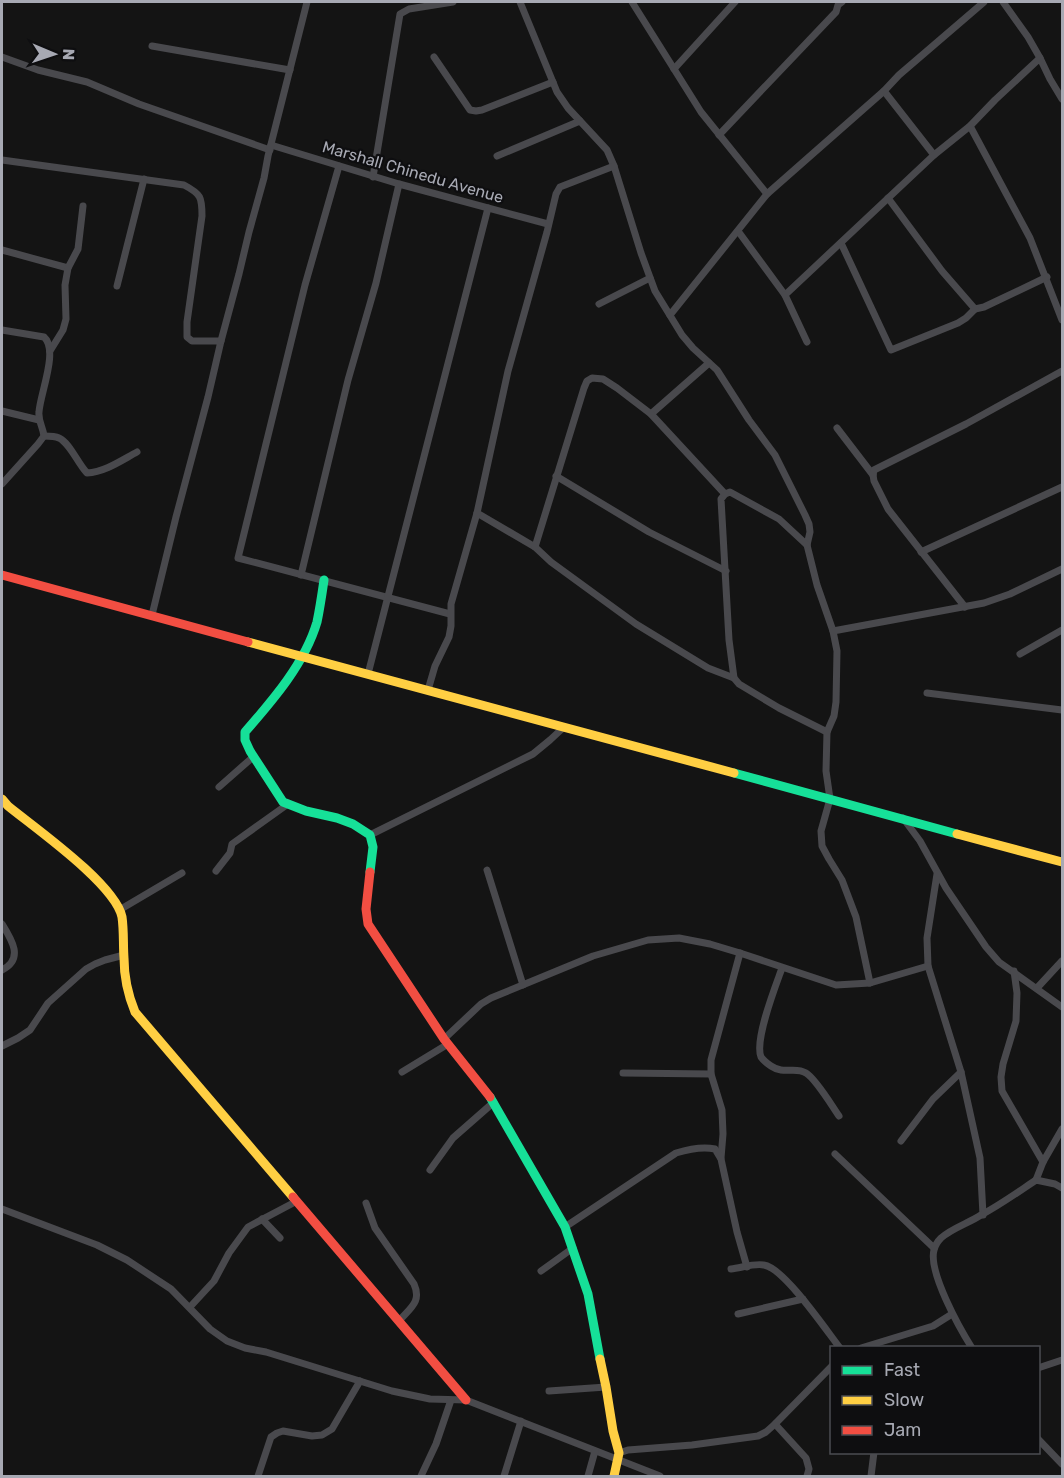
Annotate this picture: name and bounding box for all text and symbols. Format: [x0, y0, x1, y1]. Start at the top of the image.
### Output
north arrow [24, 24, 84, 84]
text: N [59, 48, 78, 61]
street label: Marshall Chinedu Avenue [320, 137, 506, 207]
legend [830, 1346, 1040, 1454]
text: Fast [884, 1359, 920, 1381]
text: Slow [884, 1389, 924, 1411]
text: Jam [884, 1419, 921, 1441]

